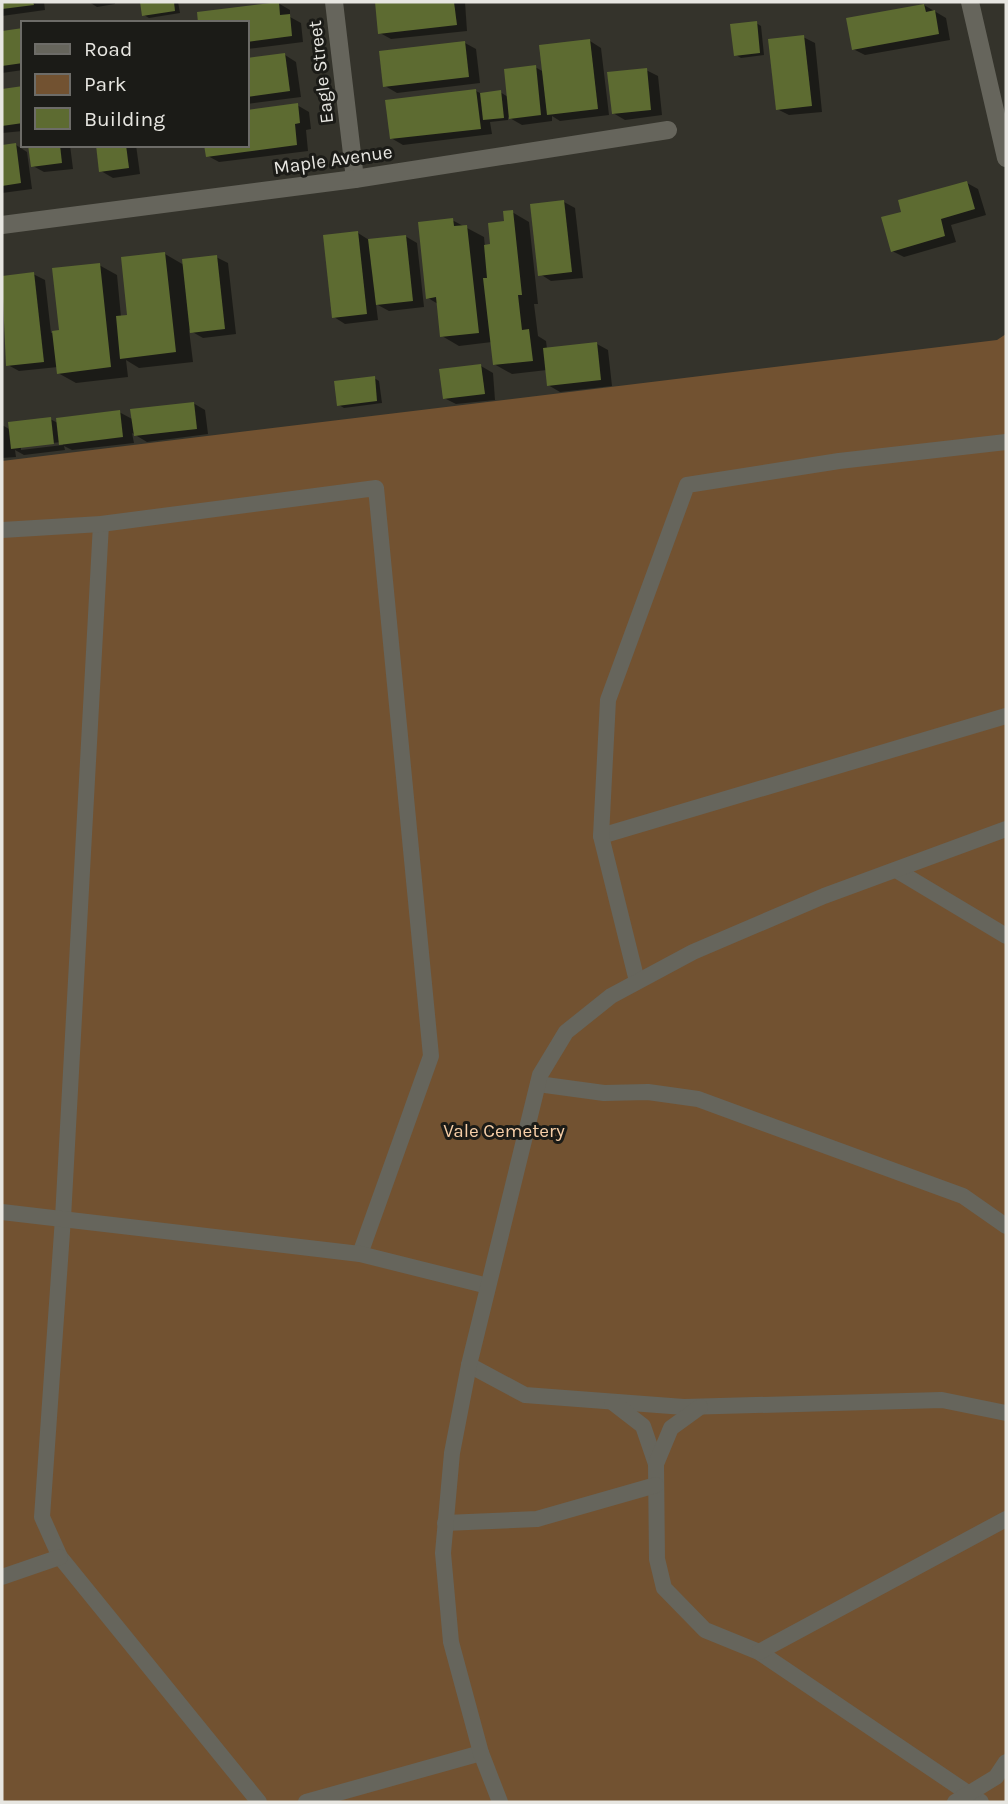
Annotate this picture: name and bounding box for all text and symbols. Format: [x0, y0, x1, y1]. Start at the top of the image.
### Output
street label: Eagle Street [304, 19, 338, 125]
legend [21, 21, 248, 147]
text: Road [84, 37, 132, 61]
text: Park [84, 72, 127, 96]
text: Building [84, 107, 165, 131]
street label: Maple Avenue [272, 141, 394, 179]
park label: Vale Cemetery [443, 1120, 565, 1142]

